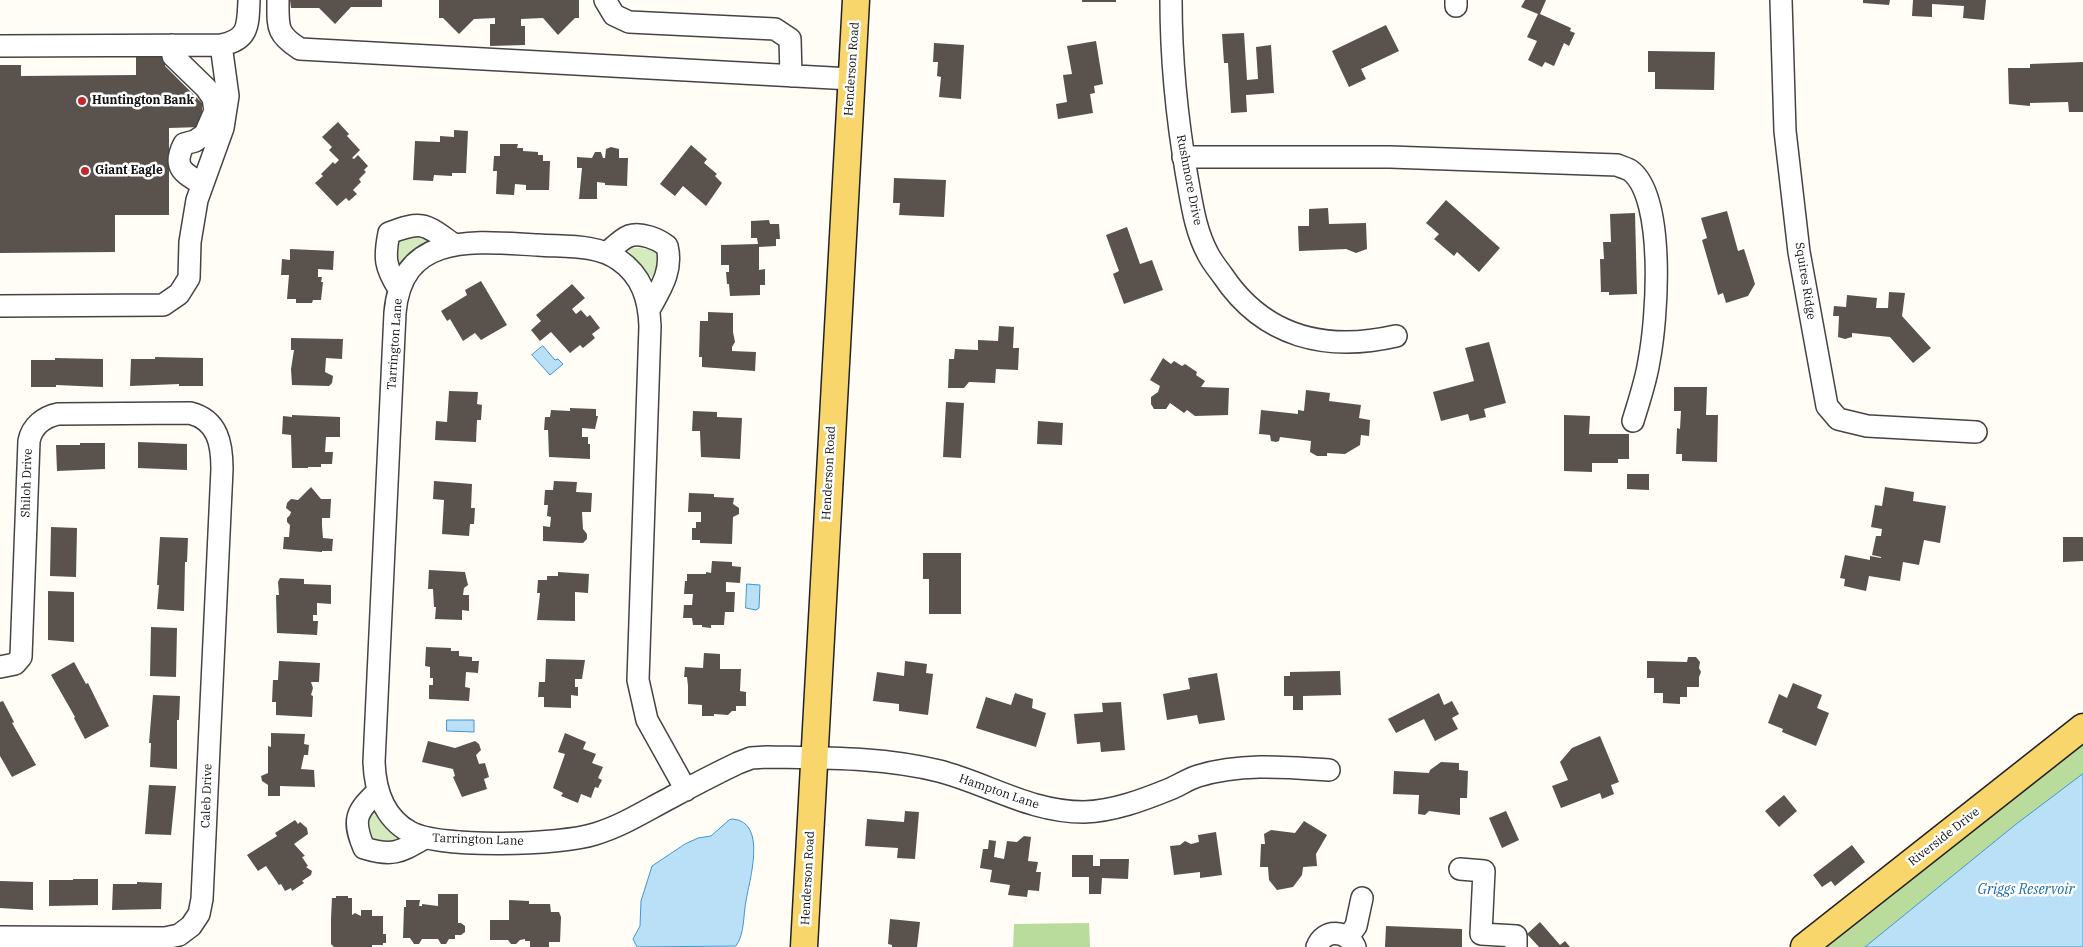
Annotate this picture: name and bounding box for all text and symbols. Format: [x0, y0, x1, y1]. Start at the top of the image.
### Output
street label: Henderson Road [842, 21, 862, 117]
place label: Huntington Bank [92, 94, 194, 108]
marker: Huntington Bank [76, 95, 88, 107]
street label: Rushmore Drive [1173, 134, 1205, 226]
place label: Giant Eagle [95, 164, 163, 178]
marker: Giant Eagle [79, 165, 91, 177]
street label: Squires Ridge [1792, 241, 1818, 321]
street label: Tarrington Lane [385, 298, 405, 390]
street label: Henderson Road [819, 426, 839, 520]
street label: Shiloh Drive [19, 448, 35, 518]
street label: Caleb Drive [199, 764, 215, 828]
street label: Hampton Lane [957, 772, 1041, 812]
street label: Riverside Drive [1906, 805, 1982, 869]
street label: Tarrington Lane [432, 831, 524, 849]
street label: Henderson Road [798, 831, 818, 925]
water label: Griggs Reservoir [1977, 882, 2075, 898]

